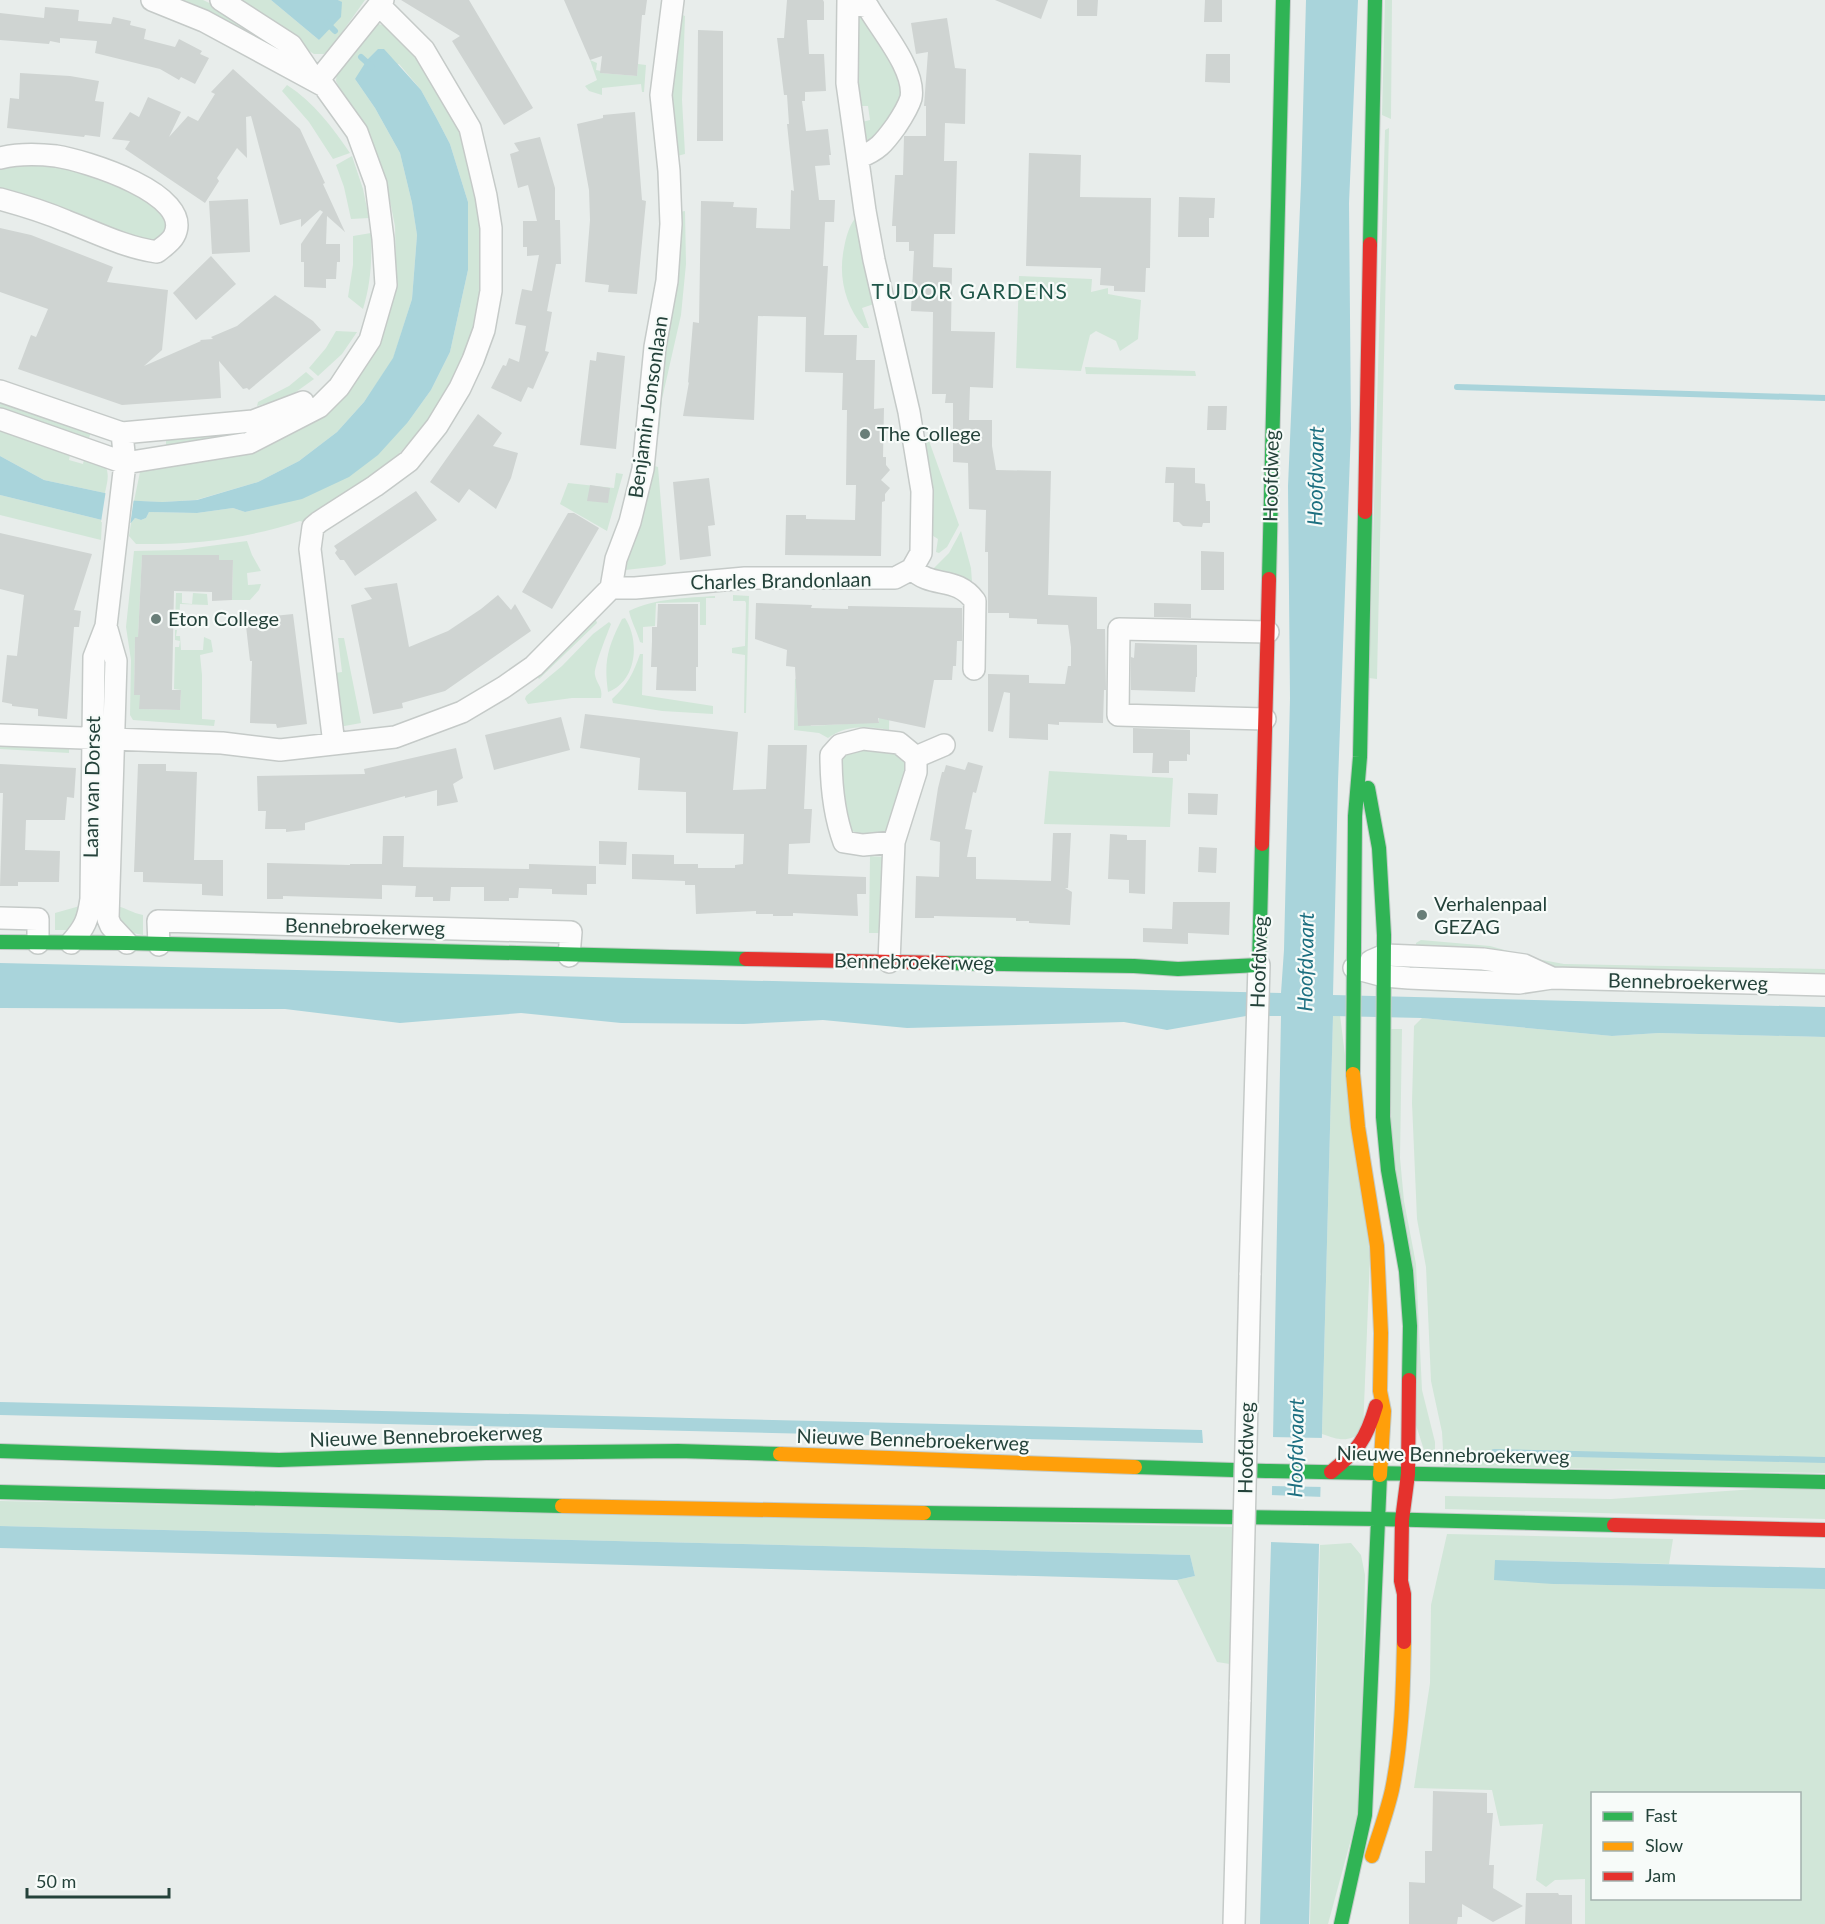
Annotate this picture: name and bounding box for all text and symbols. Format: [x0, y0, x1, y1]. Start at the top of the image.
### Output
district label: TUDOR GARDENS [872, 278, 1068, 303]
street label: Benjamin Jonsonlaan [622, 314, 672, 499]
place label: The College [877, 421, 981, 445]
water label: Hoofdvaart [1301, 426, 1328, 526]
marker: The College [858, 427, 872, 441]
street label: Hoofdweg [1257, 430, 1283, 522]
street label: Charles Brandonlaan [690, 566, 872, 594]
place label: Eton College [168, 606, 279, 630]
marker: Eton College [149, 612, 163, 626]
street label: Laan van Dorset [78, 716, 104, 858]
place label: Verhalenpaal GEZAG [1434, 891, 1547, 938]
marker: Verhalenpaal GEZAG [1415, 908, 1429, 922]
water label: Hoofdvaart [1291, 912, 1318, 1012]
street label: Bennebroekerweg [285, 913, 445, 939]
street label: Hoofdweg [1244, 916, 1272, 1008]
street label: Bennebroekerweg [834, 948, 994, 974]
street label: Bennebroekerweg [1608, 968, 1768, 994]
water label: Hoofdvaart [1281, 1398, 1308, 1498]
street label: Hoofdweg [1232, 1402, 1258, 1494]
street label: Nieuwe Bennebroekerweg [309, 1419, 543, 1451]
street label: Nieuwe Bennebroekerweg [796, 1423, 1030, 1455]
street label: Nieuwe Bennebroekerweg [1336, 1440, 1570, 1468]
legend [1591, 1792, 1801, 1900]
text: Fast [1645, 1804, 1678, 1826]
text: Slow [1645, 1834, 1683, 1856]
scale bar [27, 1861, 170, 1899]
text: Jam [1645, 1864, 1676, 1886]
text: 50 m [36, 1870, 76, 1892]

